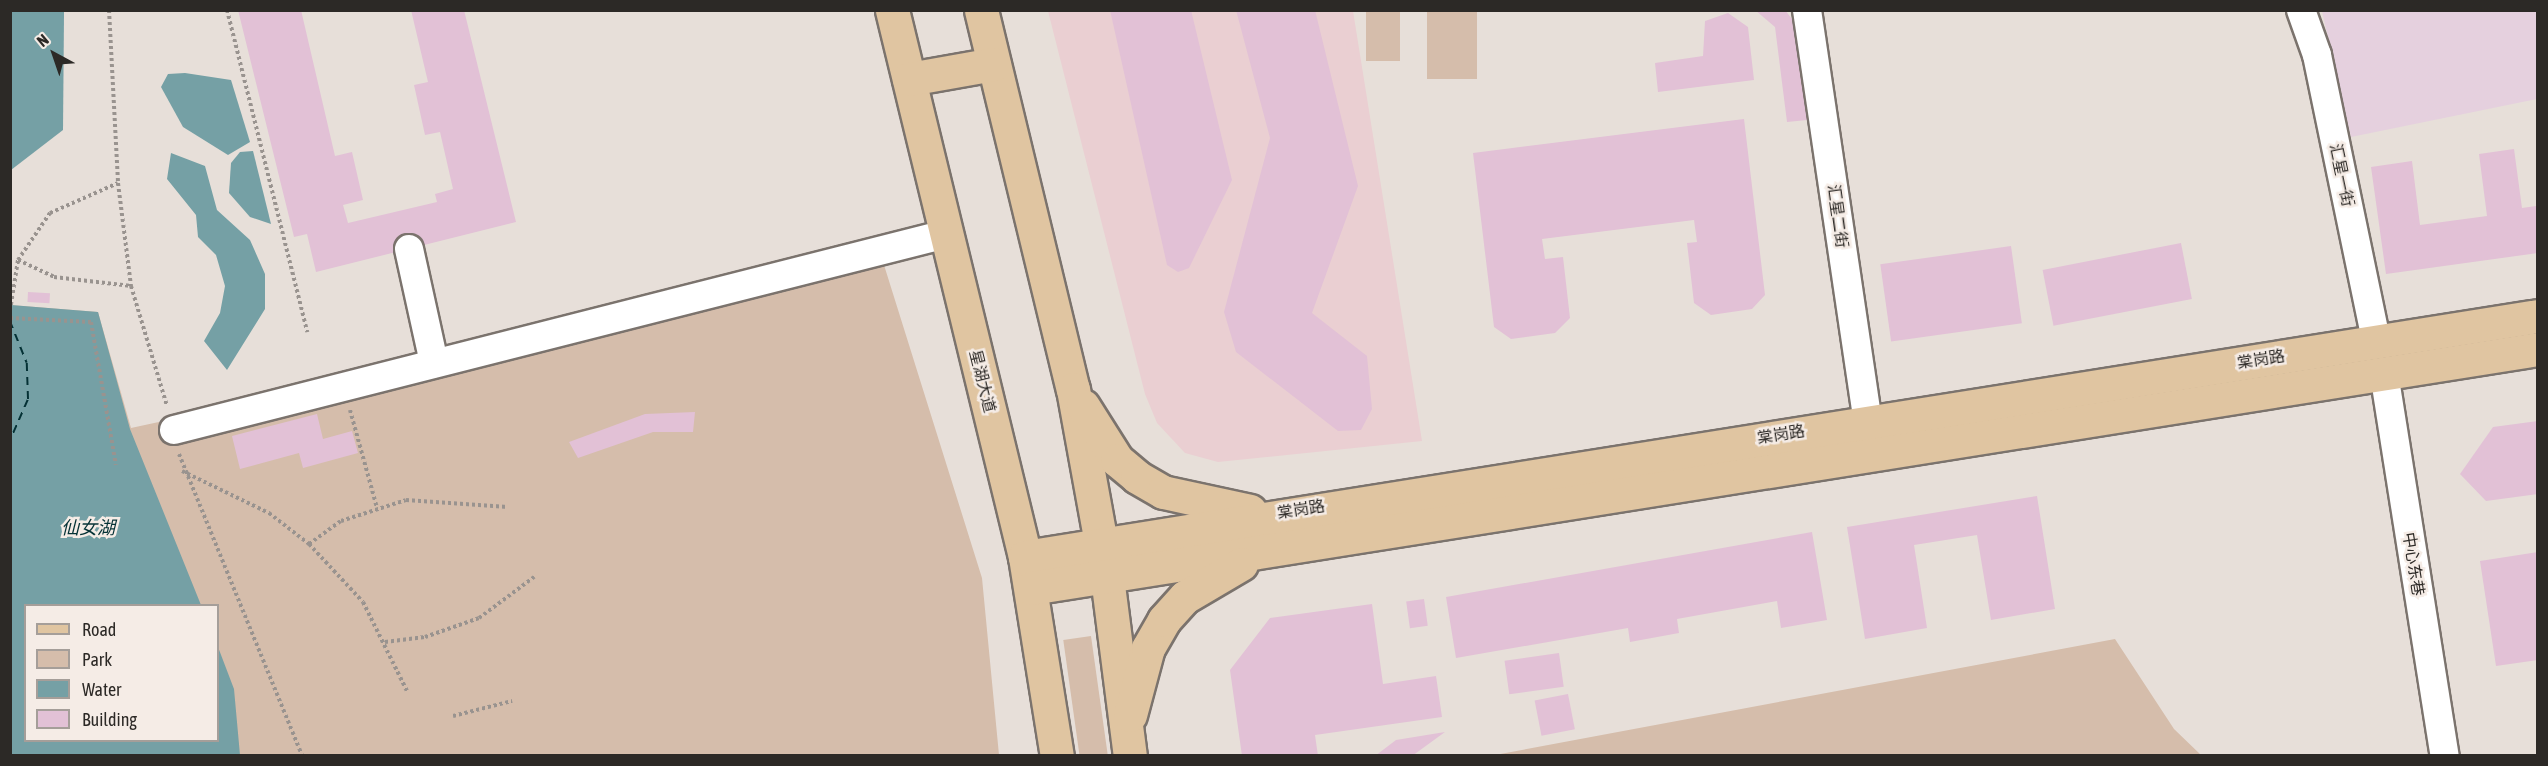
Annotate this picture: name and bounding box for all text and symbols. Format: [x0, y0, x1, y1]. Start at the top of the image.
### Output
north arrow [24, 24, 84, 84]
text: N [33, 30, 52, 50]
street label: 汇星一街 [2326, 142, 2358, 208]
street label: 汇星二街 [1824, 183, 1852, 249]
street label: 棠岗路 [2236, 346, 2286, 372]
street label: 星湖大道 [966, 348, 1000, 414]
street label: 棠岗路 [1756, 421, 1806, 447]
street label: 棠岗路 [1276, 496, 1326, 522]
water label: 仙女湖 [61, 517, 115, 539]
street label: 中心东巷 [2400, 531, 2428, 597]
legend [24, 604, 219, 742]
text: Road [82, 619, 116, 640]
text: Park [82, 649, 112, 670]
text: Water [82, 679, 121, 700]
text: Building [82, 709, 137, 730]

